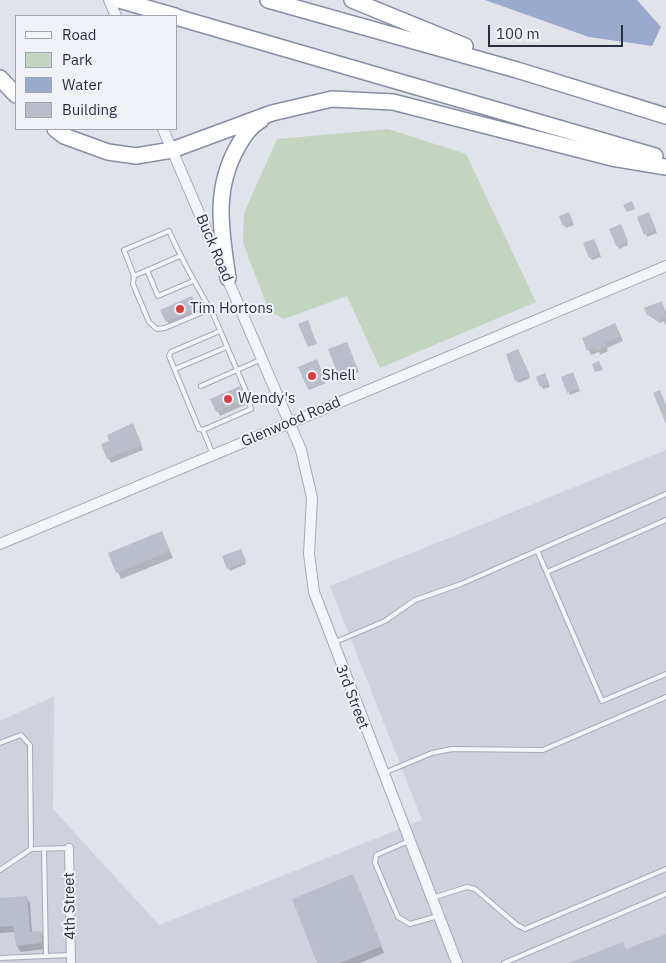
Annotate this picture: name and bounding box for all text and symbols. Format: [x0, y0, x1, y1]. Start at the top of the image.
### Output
legend [15, 15, 178, 130]
scale bar [491, 15, 626, 47]
text: 100 m [496, 24, 540, 43]
text: Road [62, 25, 97, 44]
text: Park [62, 50, 92, 69]
text: Water [62, 75, 102, 94]
text: Building [62, 100, 117, 119]
street label: Buck Road [192, 211, 236, 285]
place label: Tim Hortons [190, 300, 273, 318]
marker: Tim Hortons [174, 303, 186, 315]
place label: Shell [322, 367, 356, 385]
marker: Shell [306, 370, 318, 382]
place label: Wendy's [238, 390, 295, 408]
marker: Wendy's [222, 393, 234, 405]
street label: Glenwood Road [239, 393, 343, 451]
street label: 3rd Street [331, 662, 373, 732]
street label: 4th Street [60, 872, 80, 940]

